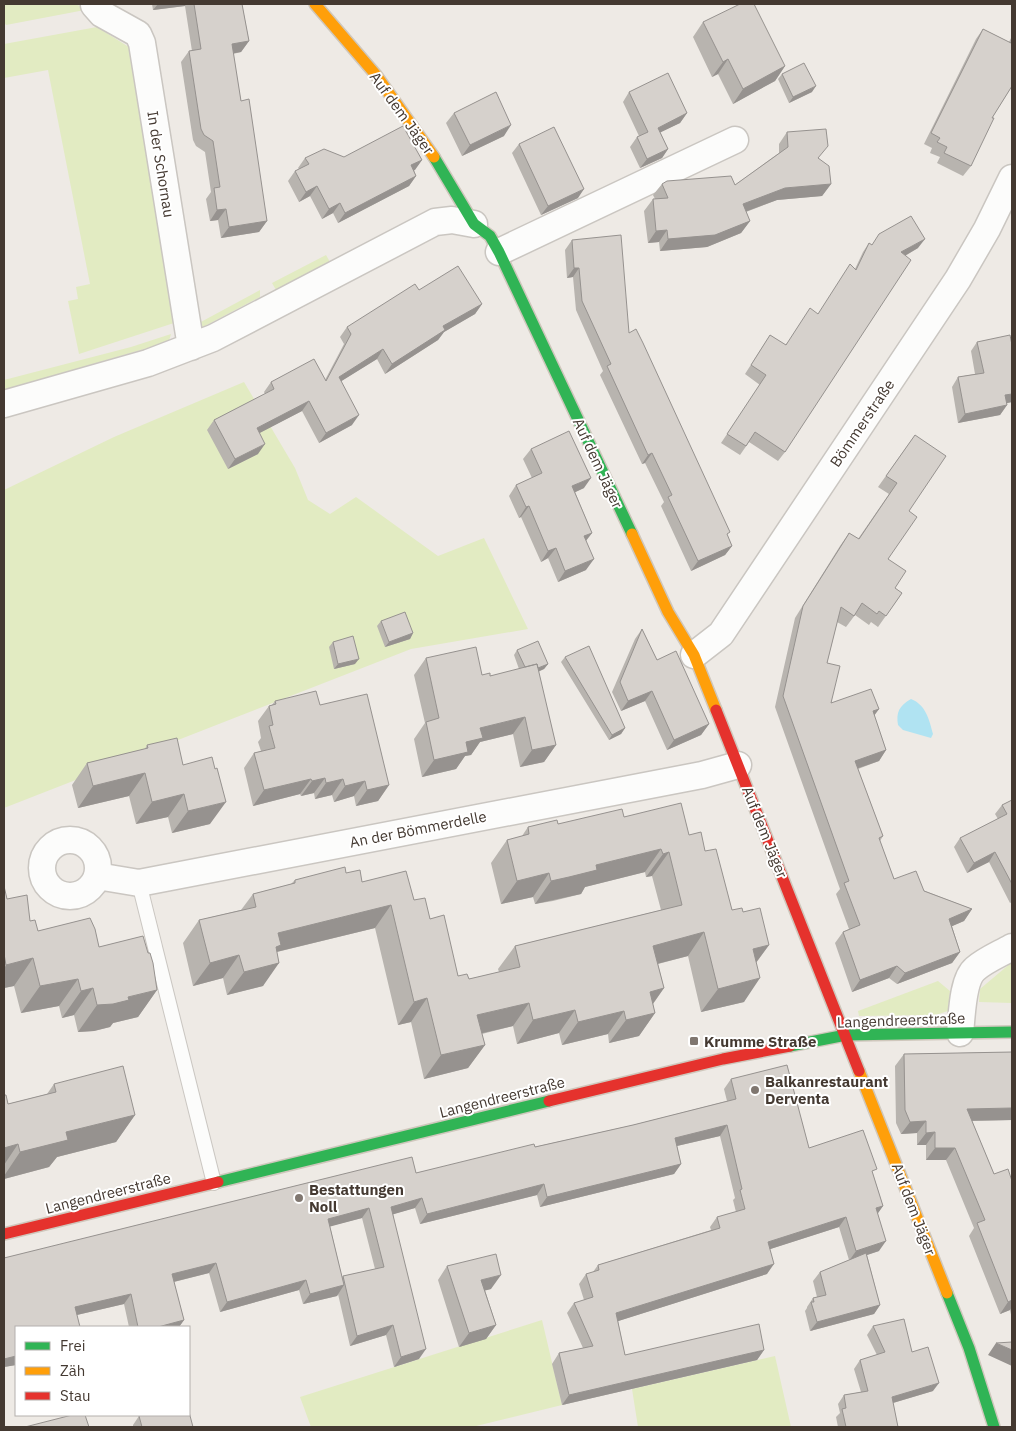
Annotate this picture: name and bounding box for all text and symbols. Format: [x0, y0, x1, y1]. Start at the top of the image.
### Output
street label: Auf dem Jäger [366, 68, 439, 158]
street label: In der Schornau [143, 109, 179, 219]
street label: Bömmerstraße [826, 375, 898, 471]
street label: Auf dem Jäger [569, 415, 627, 512]
street label: Auf dem Jäger [738, 783, 792, 881]
street label: An der Bömmerdelle [348, 806, 488, 852]
street label: Langendreerstraße [836, 1008, 966, 1032]
place label: Krumme Straße [704, 1032, 816, 1051]
marker: Krumme Straße [688, 1035, 700, 1047]
street label: Langendreerstraße [437, 1072, 567, 1122]
place label: Balkanrestaurant Derventa [765, 1072, 889, 1108]
marker: Balkanrestaurant Derventa [749, 1084, 761, 1096]
street label: Auf dem Jäger [888, 1160, 940, 1258]
street label: Langendreerstraße [43, 1168, 173, 1218]
place label: Bestattungen Noll [309, 1180, 404, 1216]
marker: Bestattungen Noll [293, 1192, 305, 1204]
legend [15, 1326, 190, 1416]
text: Frei [60, 1336, 86, 1355]
text: Zäh [60, 1361, 85, 1380]
text: Stau [60, 1386, 91, 1405]

